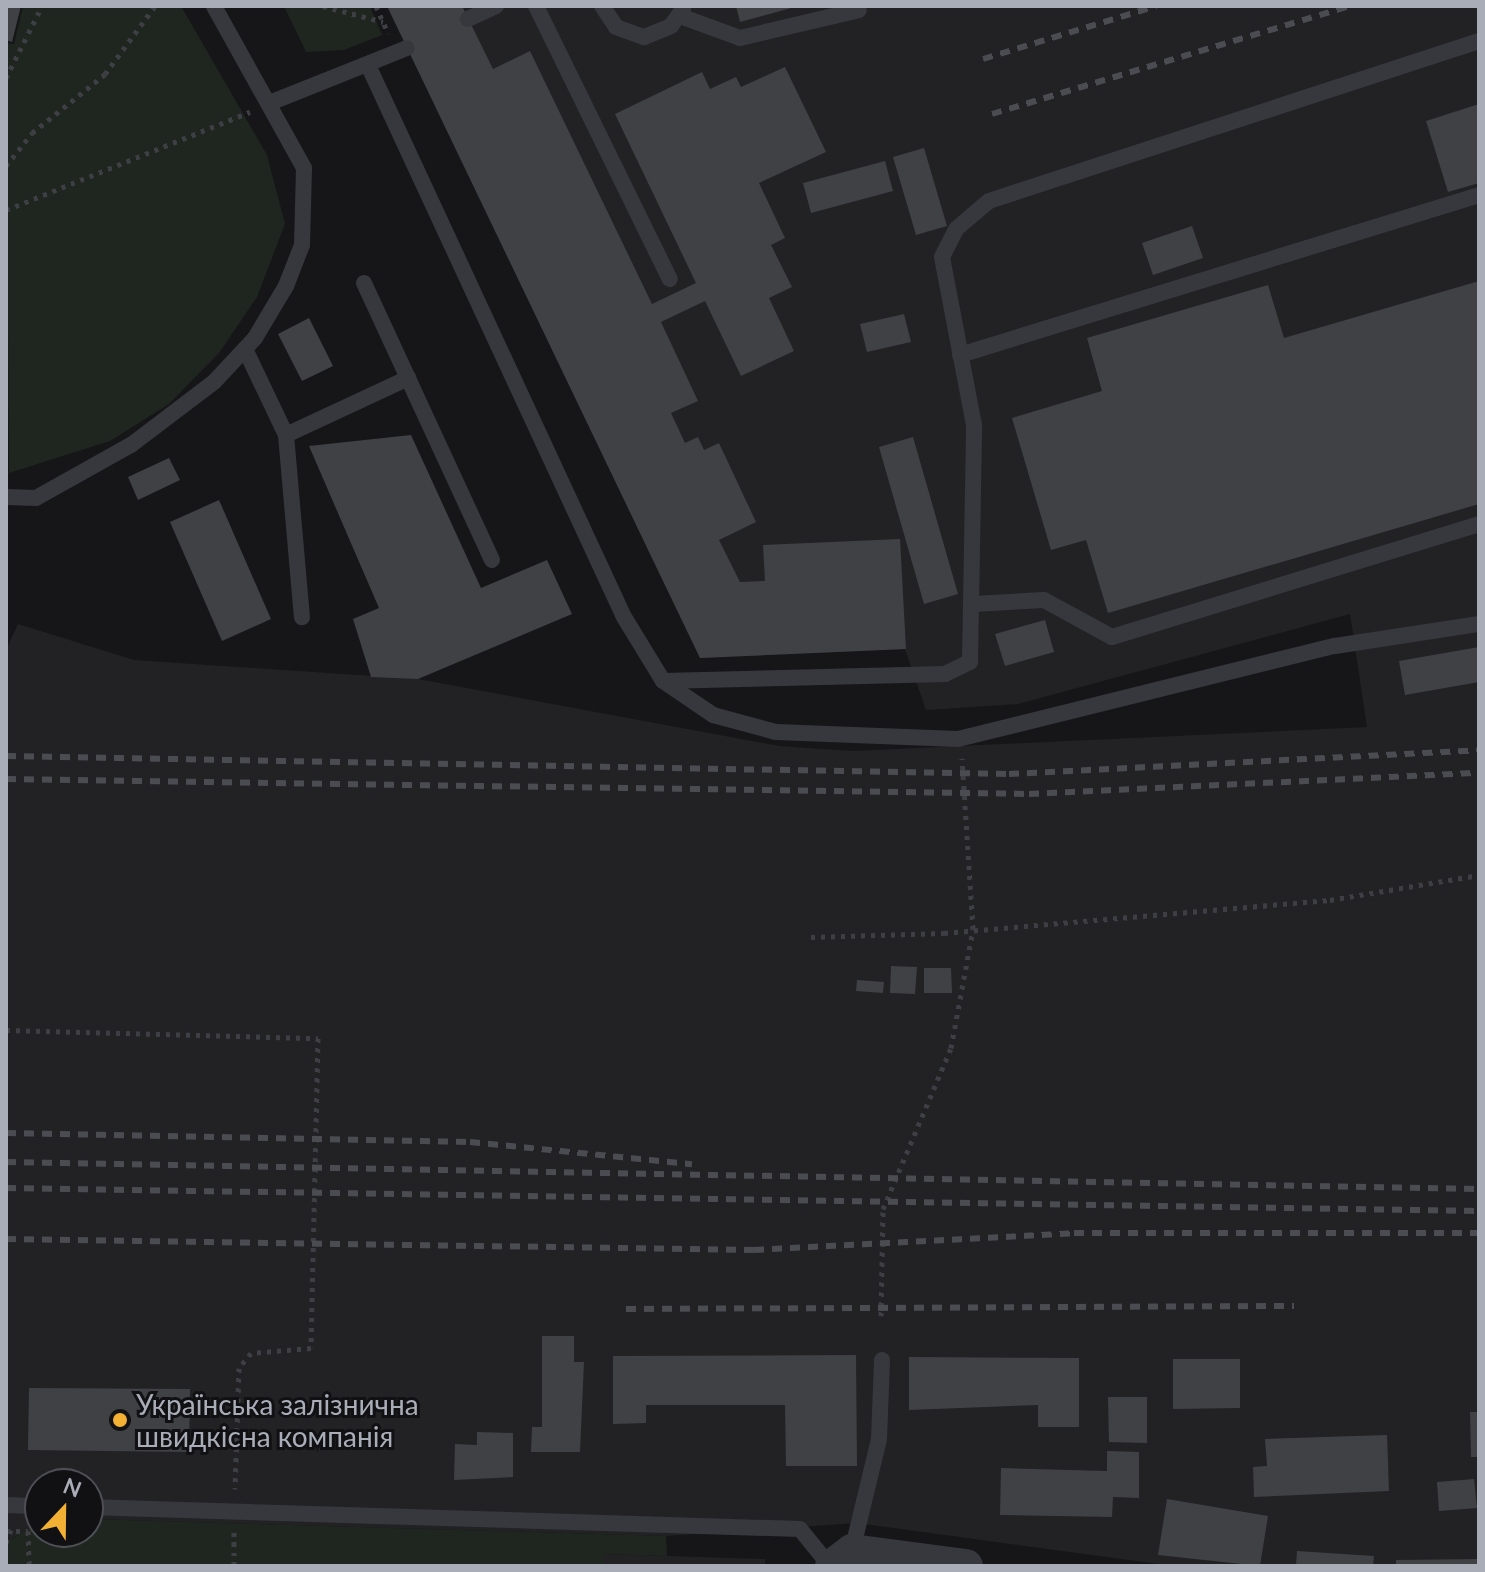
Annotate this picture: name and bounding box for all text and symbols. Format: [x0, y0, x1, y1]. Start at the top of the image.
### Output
place label: Українська залізнична швидкісна компанія [136, 1387, 419, 1453]
marker: Українська залізнична швидкісна компанія [111, 1411, 129, 1429]
north arrow [24, 1468, 104, 1548]
text: N [60, 1471, 85, 1503]

